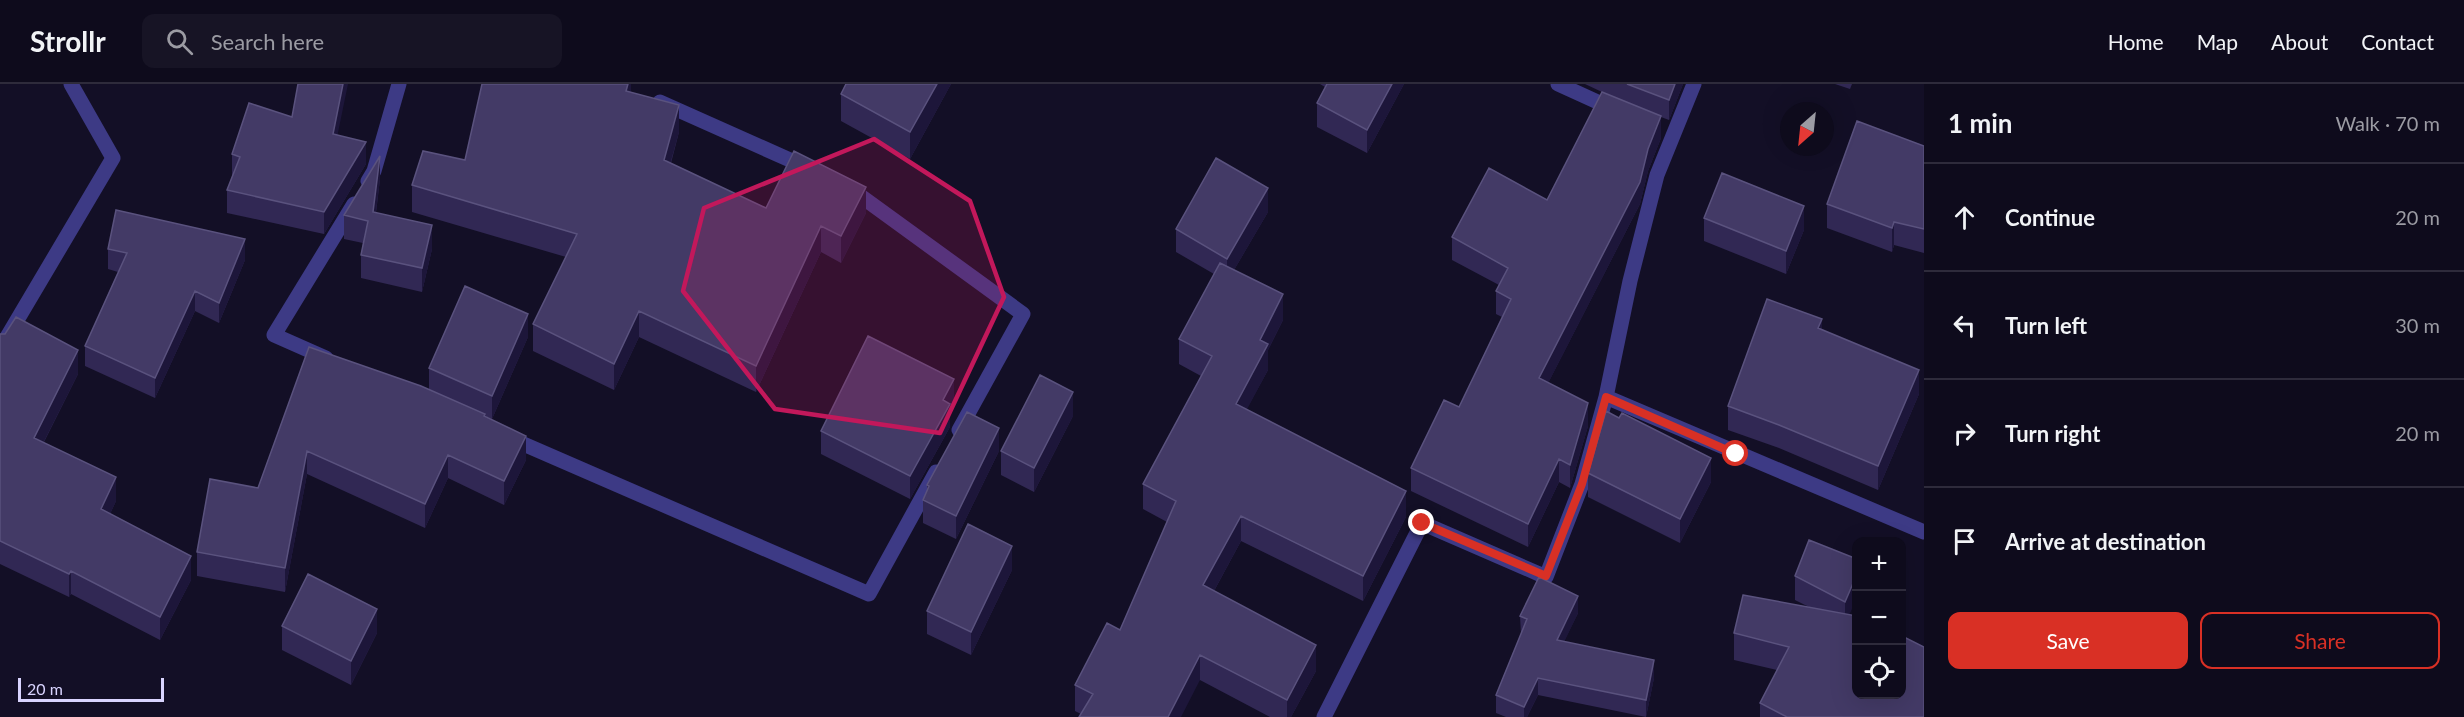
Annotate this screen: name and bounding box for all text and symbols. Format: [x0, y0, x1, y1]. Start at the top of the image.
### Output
search box [142, 14, 562, 68]
text: Strollr [30, 24, 106, 58]
icon: search [163, 25, 196, 58]
text: Search here [211, 28, 324, 55]
text: Home [2108, 29, 2164, 54]
text: Map [2197, 29, 2238, 54]
text: About [2271, 29, 2328, 54]
text: Contact [2361, 29, 2434, 54]
north arrow [1780, 102, 1834, 156]
text: 1 min [1948, 107, 2012, 139]
text: Walk · 70 m [2335, 111, 2440, 135]
icon: ahead [1948, 201, 1981, 234]
text: Continue [2005, 204, 2095, 231]
text: 20 m [2395, 205, 2440, 229]
icon: left [1948, 309, 1981, 342]
text: Turn left [2005, 312, 2087, 339]
text: 30 m [2395, 313, 2440, 337]
icon: right [1948, 417, 1981, 450]
text: Turn right [2005, 420, 2100, 447]
text: 20 m [2395, 421, 2440, 445]
route start [1722, 440, 1748, 466]
route end [1408, 509, 1434, 535]
icon: arrive [1948, 525, 1981, 558]
text: Arrive at destination [2005, 528, 2206, 555]
map controls [1852, 537, 1906, 699]
button: + [1852, 537, 1906, 591]
button: − [1852, 591, 1906, 645]
button: Save [1948, 612, 2188, 669]
button: Share [2200, 612, 2440, 669]
button: locate [1852, 645, 1906, 699]
scale bar [18, 675, 164, 702]
text: 20 m [27, 679, 63, 698]

